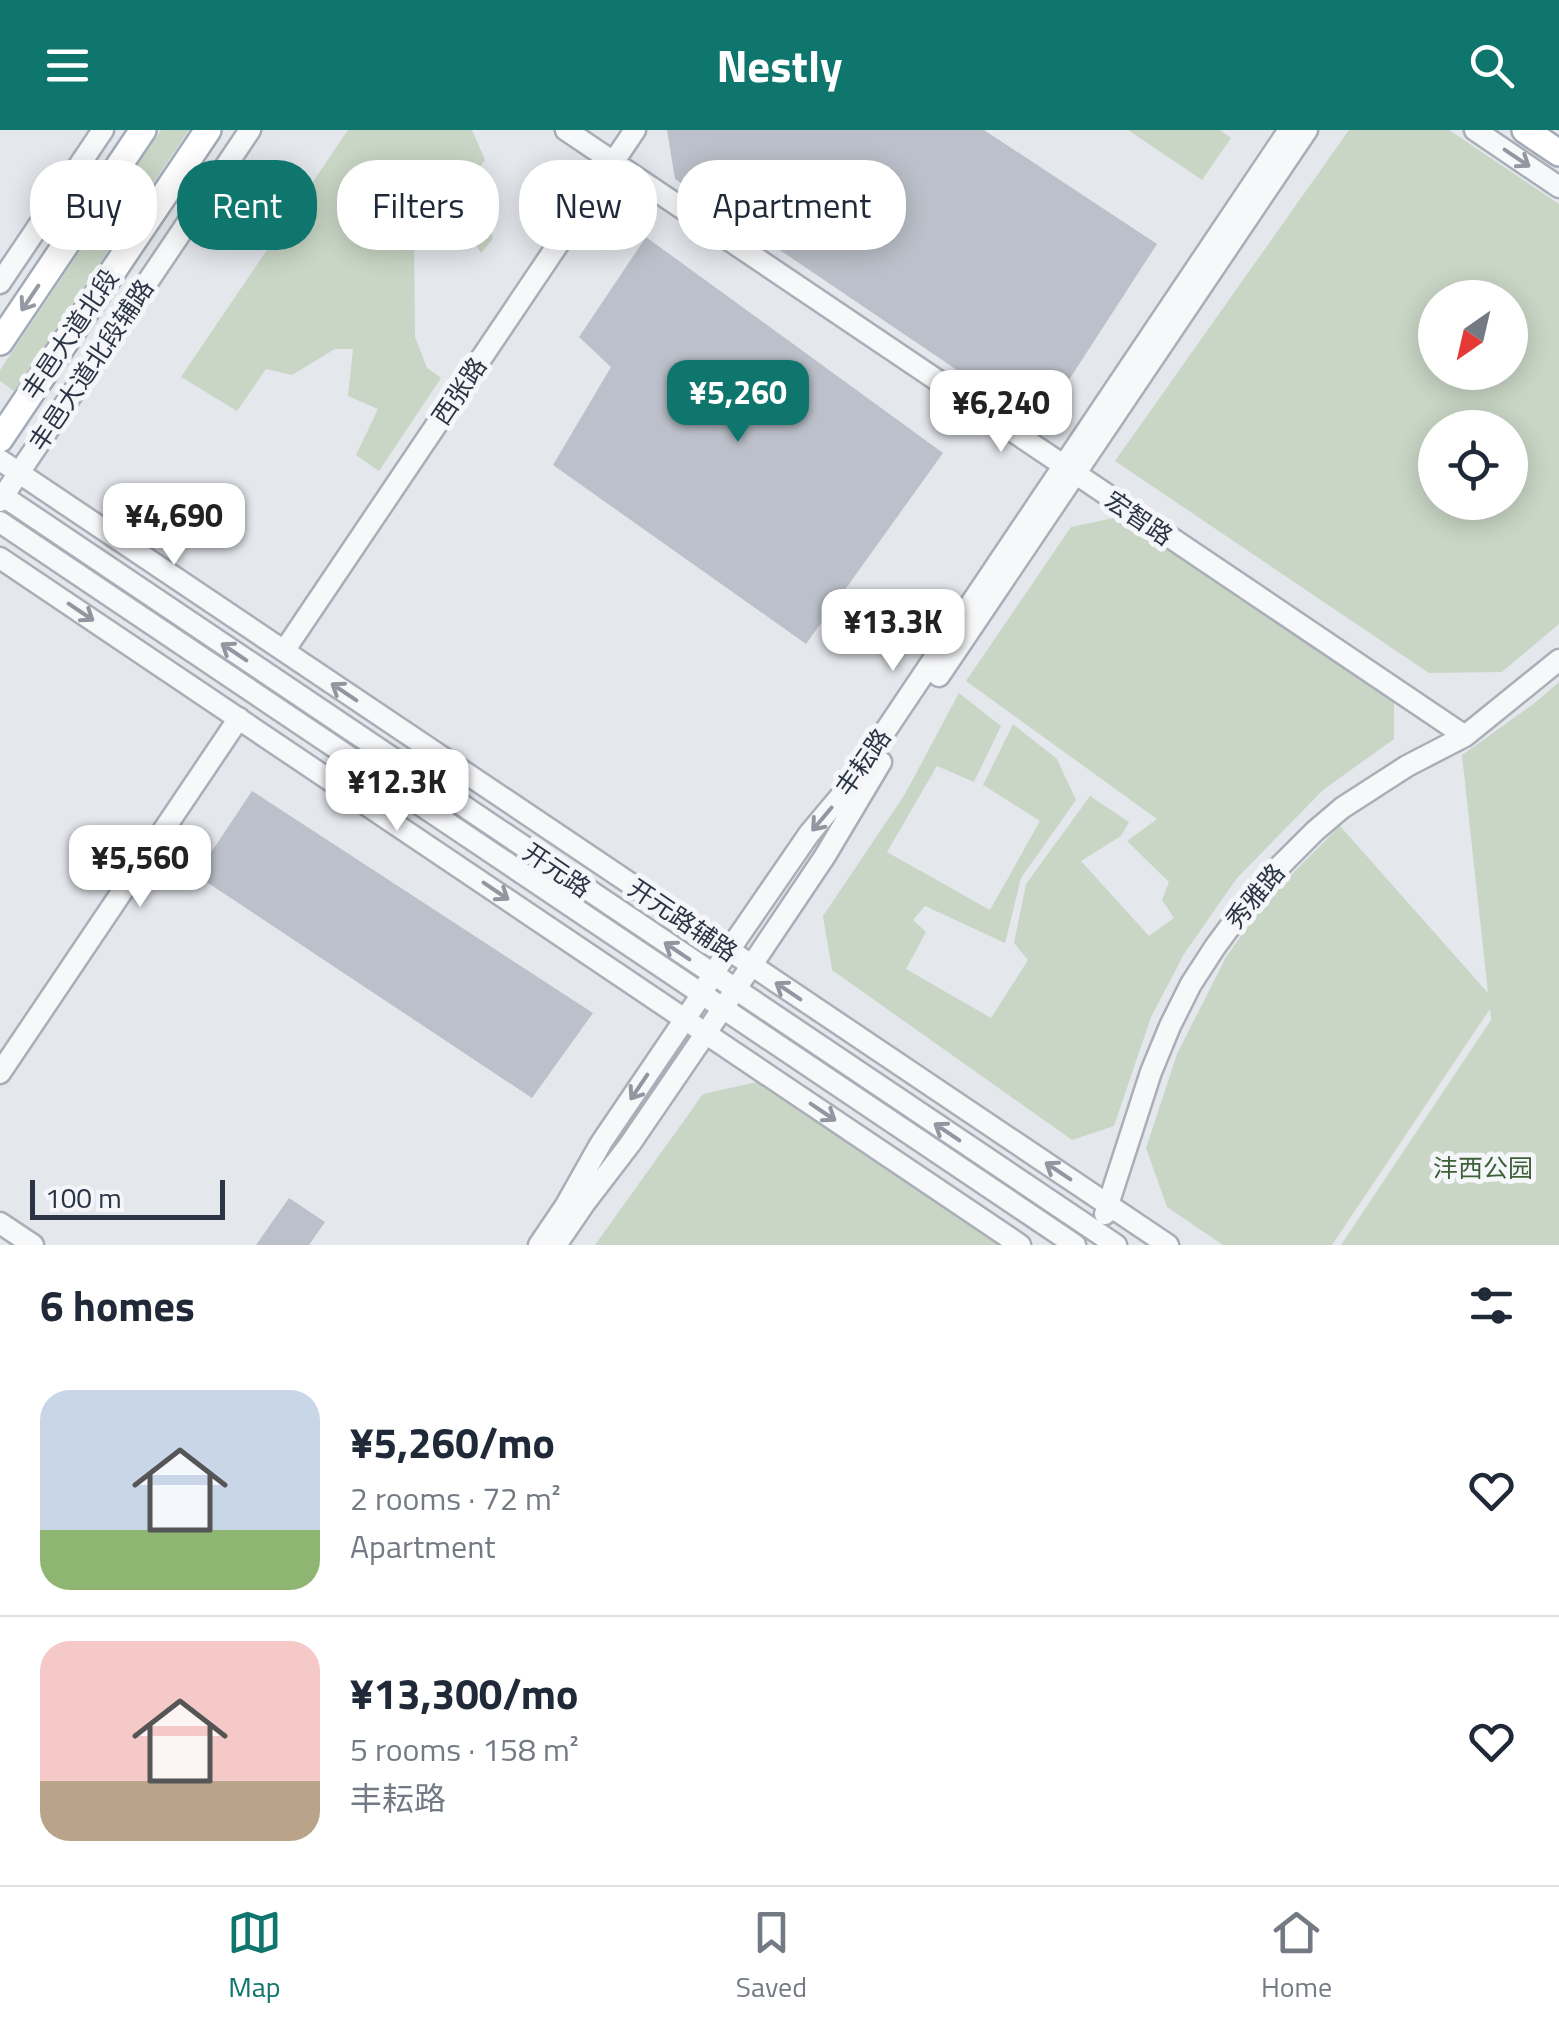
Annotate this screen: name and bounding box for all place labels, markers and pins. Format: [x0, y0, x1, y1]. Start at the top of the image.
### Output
pin: ¥5,260 [657, 360, 819, 445]
pin: ¥6,240 [920, 370, 1082, 455]
pin: ¥4,690 [93, 483, 255, 568]
pin: ¥13.3K [812, 589, 974, 674]
pin: ¥12.3K [316, 749, 478, 834]
pin: ¥5,560 [59, 825, 221, 910]

